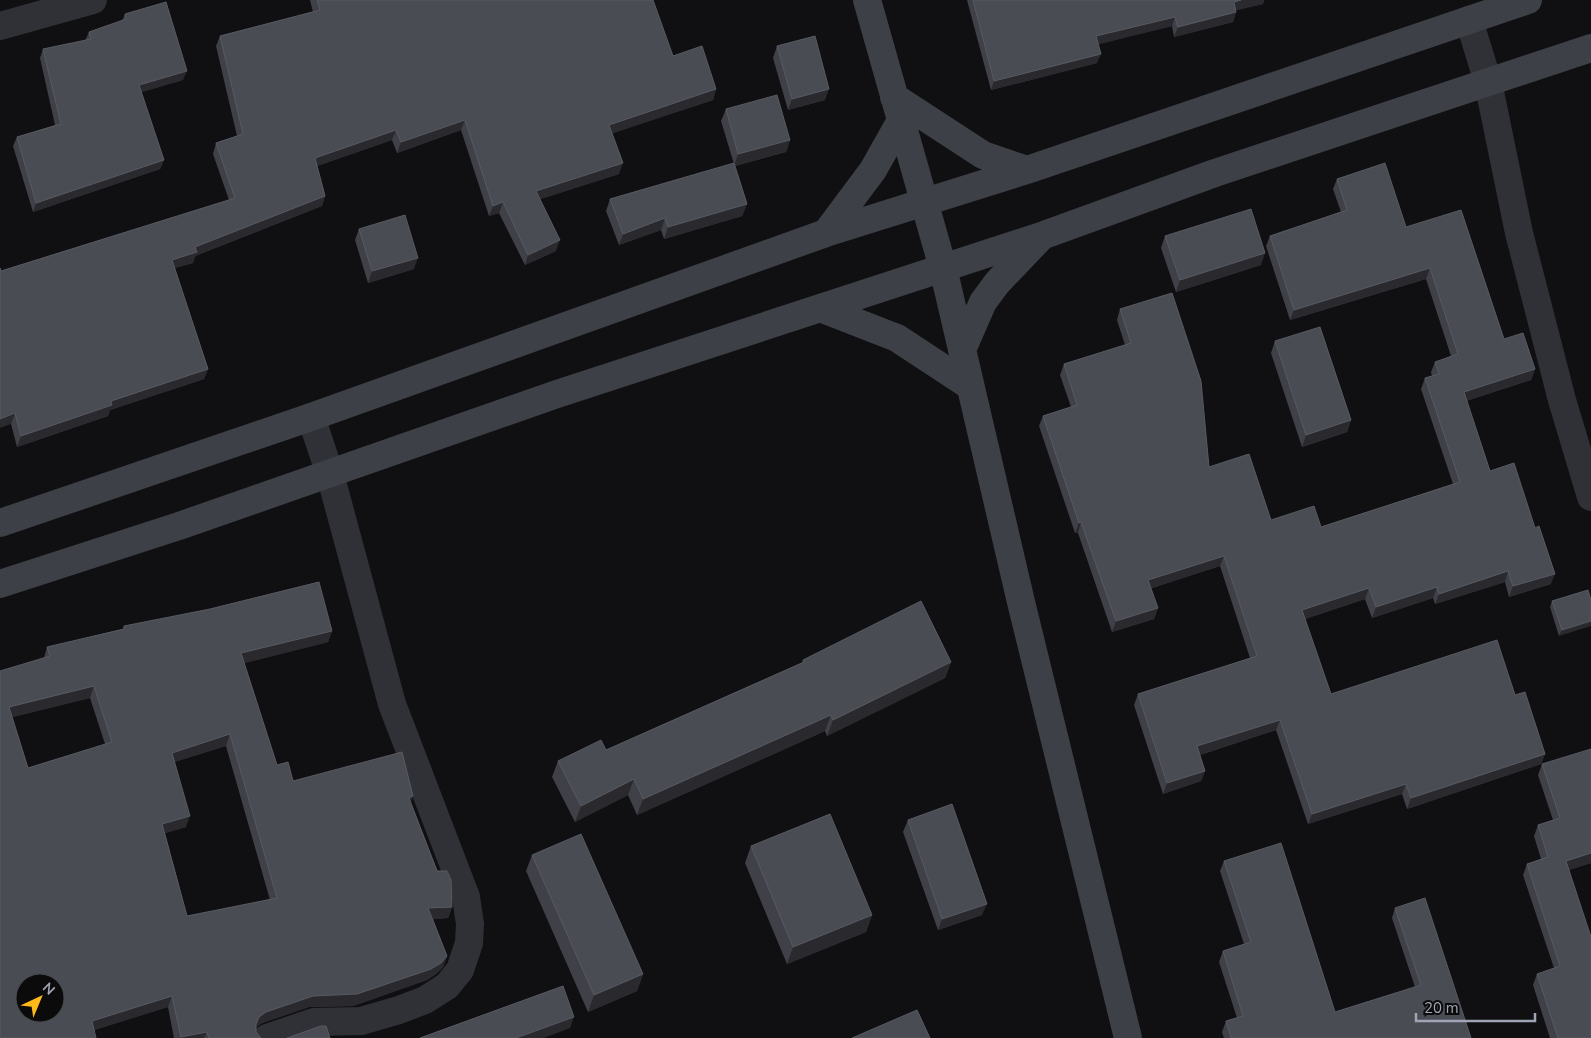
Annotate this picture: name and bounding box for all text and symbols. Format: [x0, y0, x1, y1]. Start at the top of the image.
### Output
north arrow [15, 973, 65, 1023]
text: N [38, 979, 59, 999]
scale bar [1416, 990, 1535, 1022]
text: 20 m [1424, 998, 1459, 1018]

